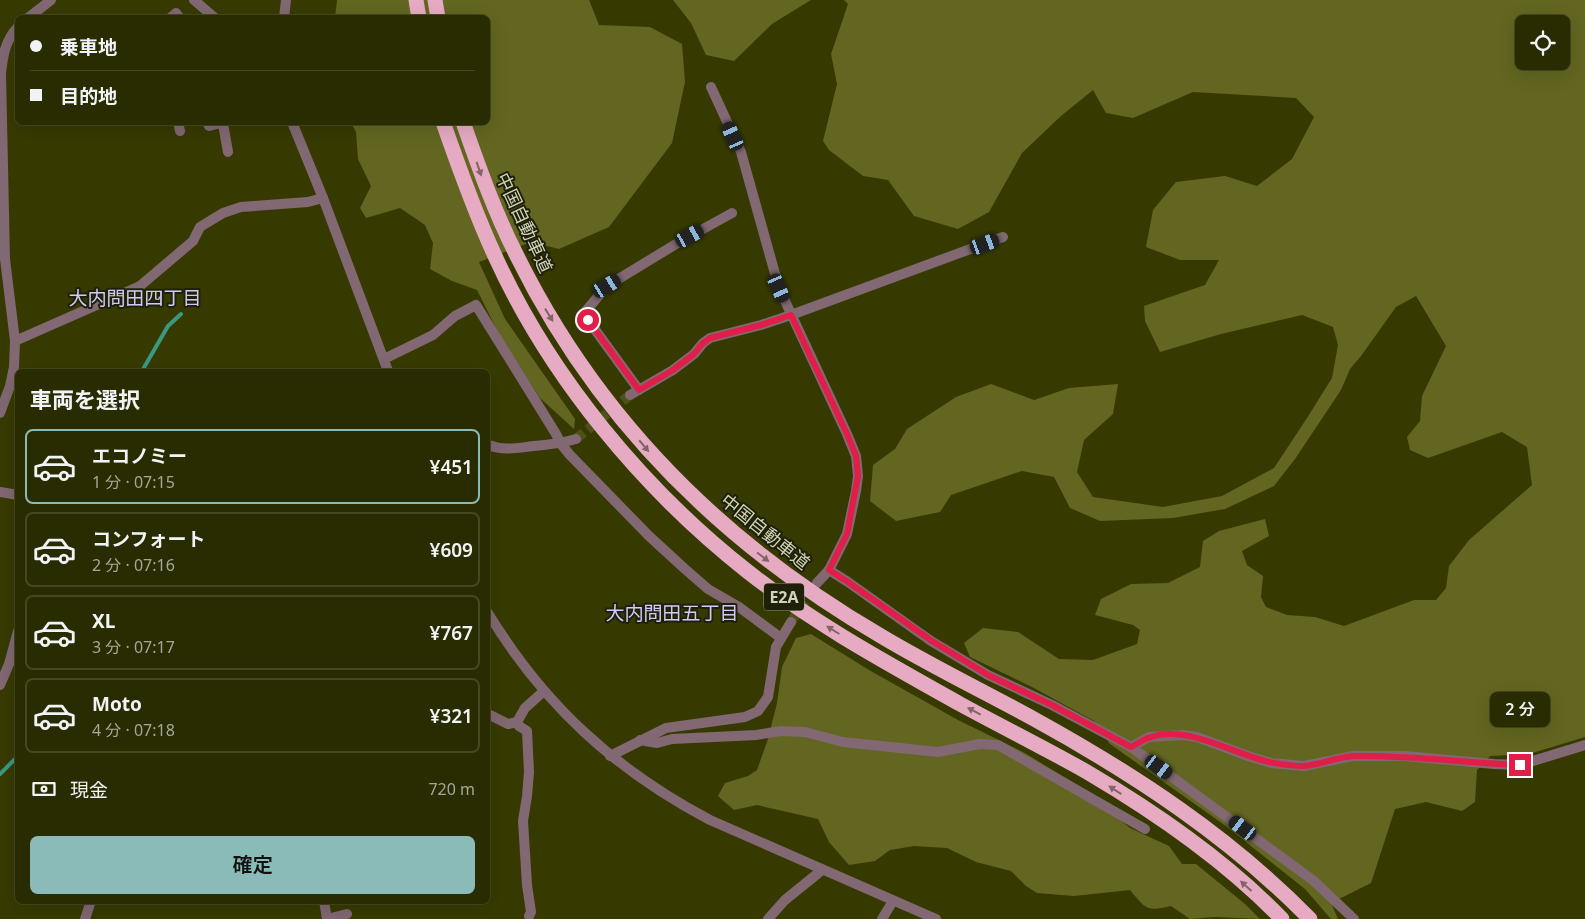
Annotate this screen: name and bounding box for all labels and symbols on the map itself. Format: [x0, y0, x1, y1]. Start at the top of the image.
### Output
car [720, 119, 745, 153]
one-way arrow [476, 161, 483, 176]
street label: 中国自動車道 [491, 169, 559, 277]
car [673, 222, 706, 250]
car [968, 232, 1001, 256]
car [766, 271, 791, 305]
car [590, 272, 623, 300]
district label: 大内問田四丁目 [68, 285, 202, 311]
one-way arrow [544, 309, 554, 322]
route start [577, 309, 599, 331]
one-way arrow [639, 440, 650, 453]
street label: 中国自動車道 [716, 488, 815, 575]
one-way arrow [756, 552, 770, 562]
road number: E2A [764, 584, 804, 610]
district label: 大内問田五丁目 [605, 600, 739, 626]
one-way arrow [826, 625, 840, 634]
callout: 2 分 [1490, 692, 1550, 728]
one-way arrow [966, 707, 981, 715]
car [1142, 752, 1175, 782]
route end [1509, 754, 1531, 776]
one-way arrow [1109, 785, 1122, 795]
car [1226, 813, 1259, 843]
one-way arrow [1241, 880, 1253, 892]

